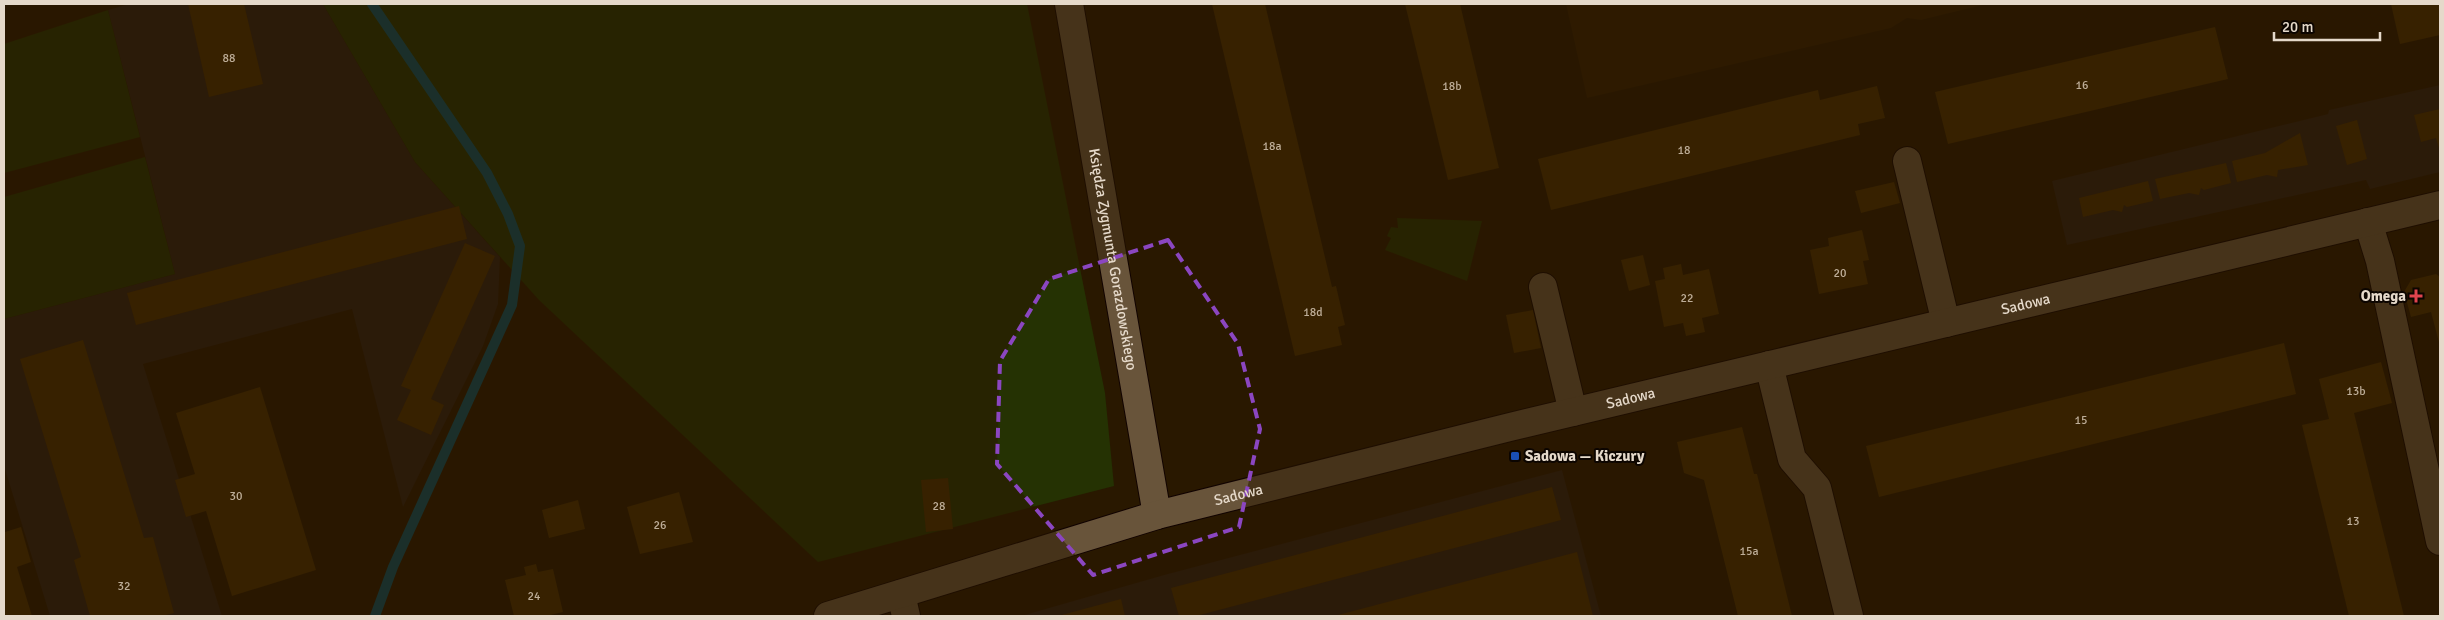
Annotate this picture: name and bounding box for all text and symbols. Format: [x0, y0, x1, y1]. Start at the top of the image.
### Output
scale bar [2274, 10, 2380, 42]
text: 20 m [2282, 18, 2313, 36]
house number: 88 [223, 51, 235, 66]
house number: 16 [2076, 78, 2088, 93]
house number: 18b [1442, 79, 1462, 94]
house number: 18a [1262, 139, 1282, 154]
house number: 18 [1678, 143, 1690, 158]
street label: Księdza Zygmunta Gorazdowskiego [1085, 147, 1141, 372]
house number: 20 [1834, 266, 1846, 281]
place label: Omega [2361, 287, 2406, 305]
street label: Sadowa [1999, 289, 2052, 318]
marker: Omega [2410, 290, 2422, 302]
house number: 22 [1681, 291, 1693, 306]
house number: 18d [1303, 305, 1323, 320]
street label: Sadowa [1604, 384, 1657, 413]
house number: 13b [2346, 384, 2366, 399]
house number: 15 [2075, 413, 2087, 428]
place label: Sadowa — Kiczury [1525, 447, 1645, 465]
marker: Sadowa — Kiczury [1509, 450, 1521, 462]
street label: Sadowa [1212, 480, 1265, 509]
house number: 30 [230, 489, 242, 504]
house number: 28 [933, 499, 945, 514]
house number: 13 [2347, 514, 2359, 529]
house number: 26 [654, 518, 666, 533]
house number: 15a [1739, 544, 1759, 559]
house number: 32 [118, 579, 130, 594]
house number: 24 [528, 589, 541, 604]

